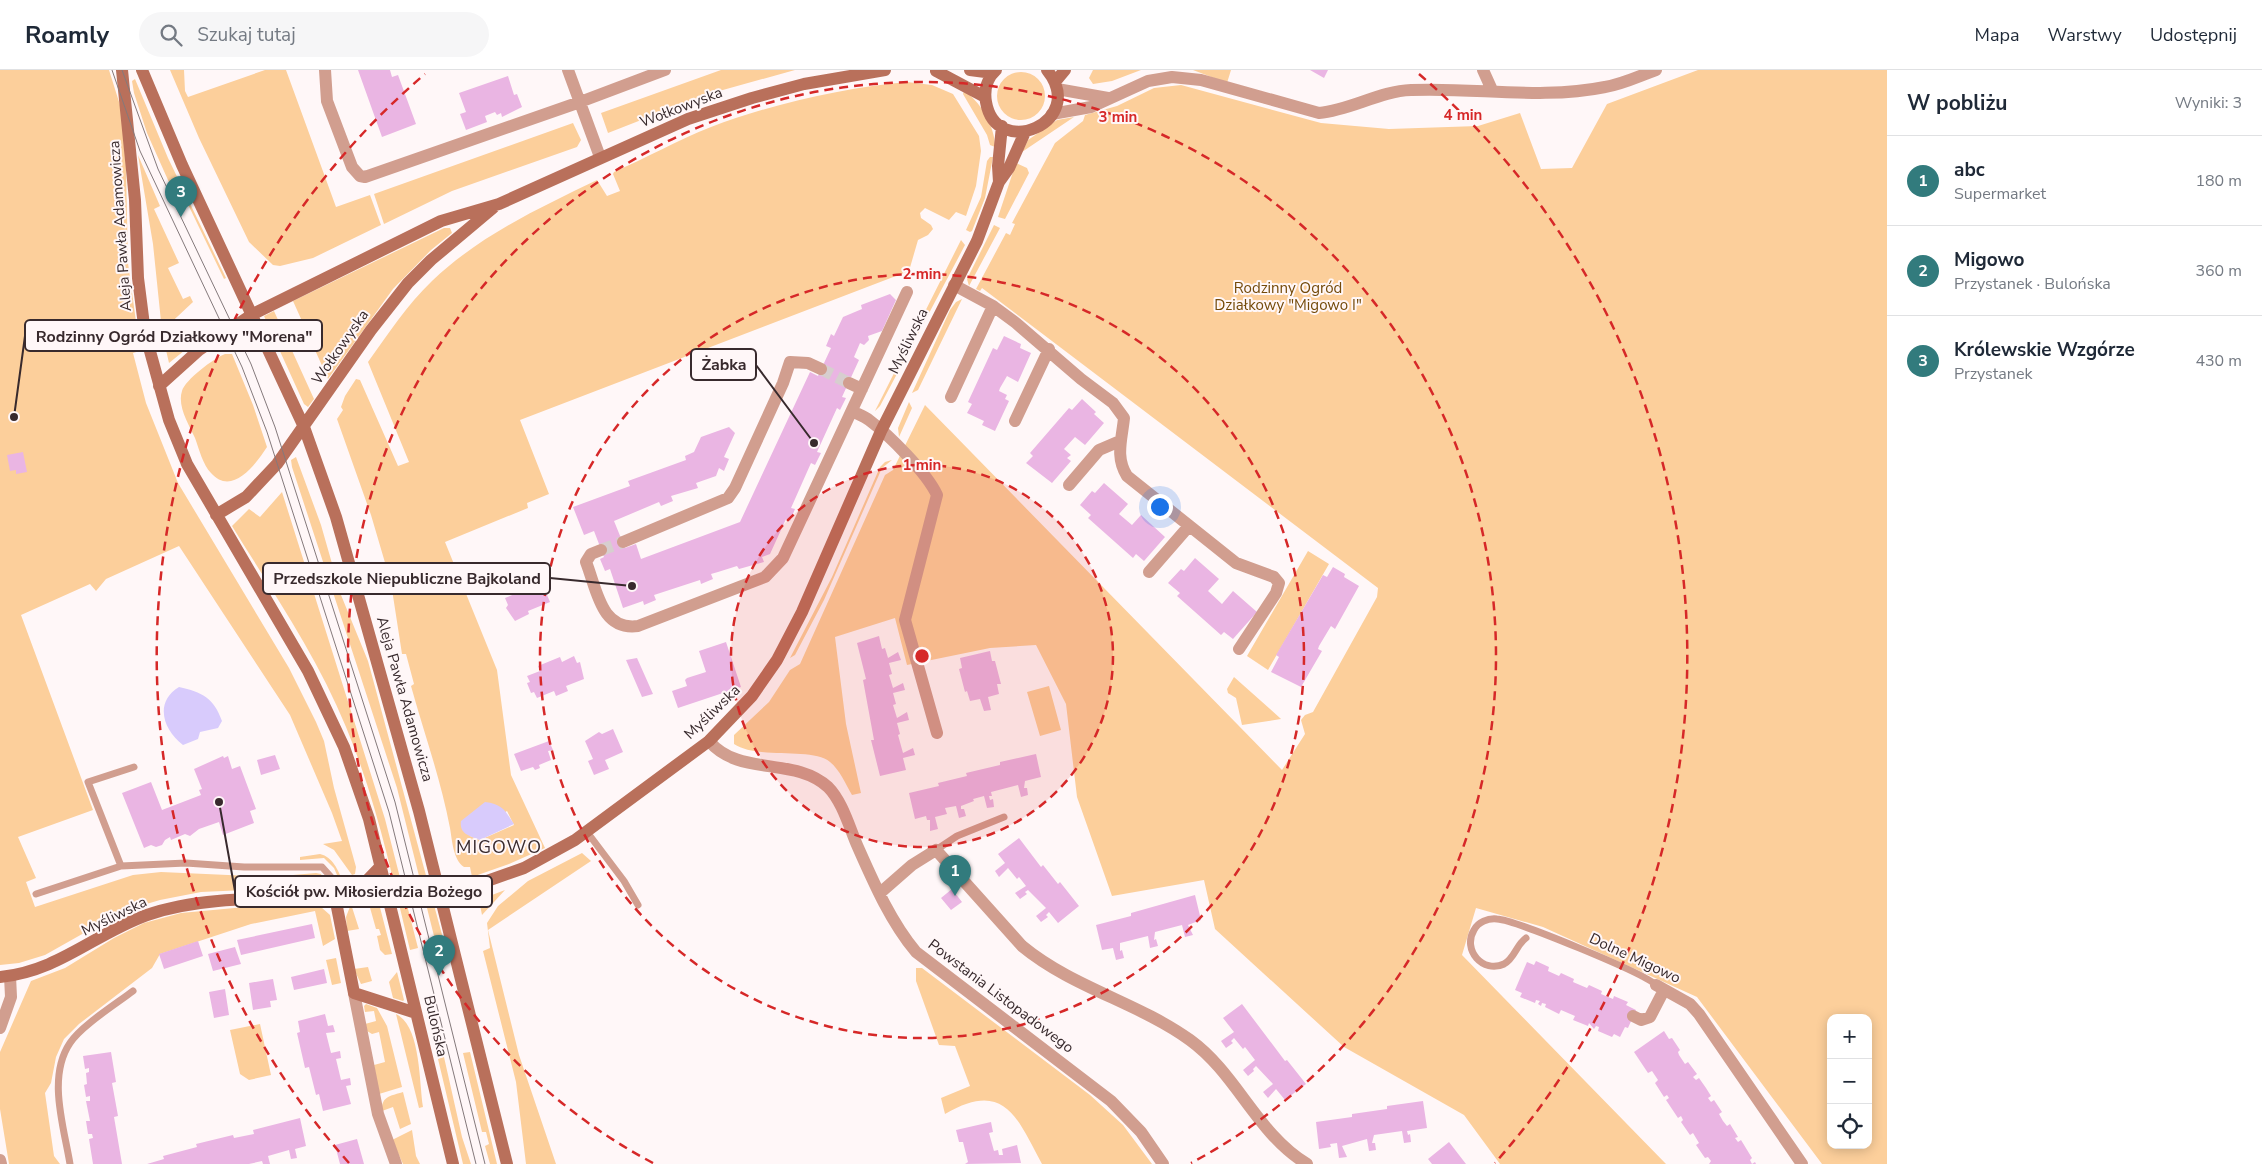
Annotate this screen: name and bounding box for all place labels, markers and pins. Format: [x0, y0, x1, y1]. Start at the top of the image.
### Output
pin: 3 [165, 176, 197, 217]
callout: Rodzinny Ogród Działkowy "Morena" [25, 320, 322, 351]
callout: Żabka [691, 349, 756, 380]
callout: Przedszkole Niepubliczne Bajkoland [263, 563, 550, 594]
centre of rings [913, 647, 931, 665]
pin: 1 [939, 855, 971, 896]
callout: Kościół pw. Miłosierdzia Bożego [235, 876, 492, 907]
pin: 2 [423, 935, 455, 976]

